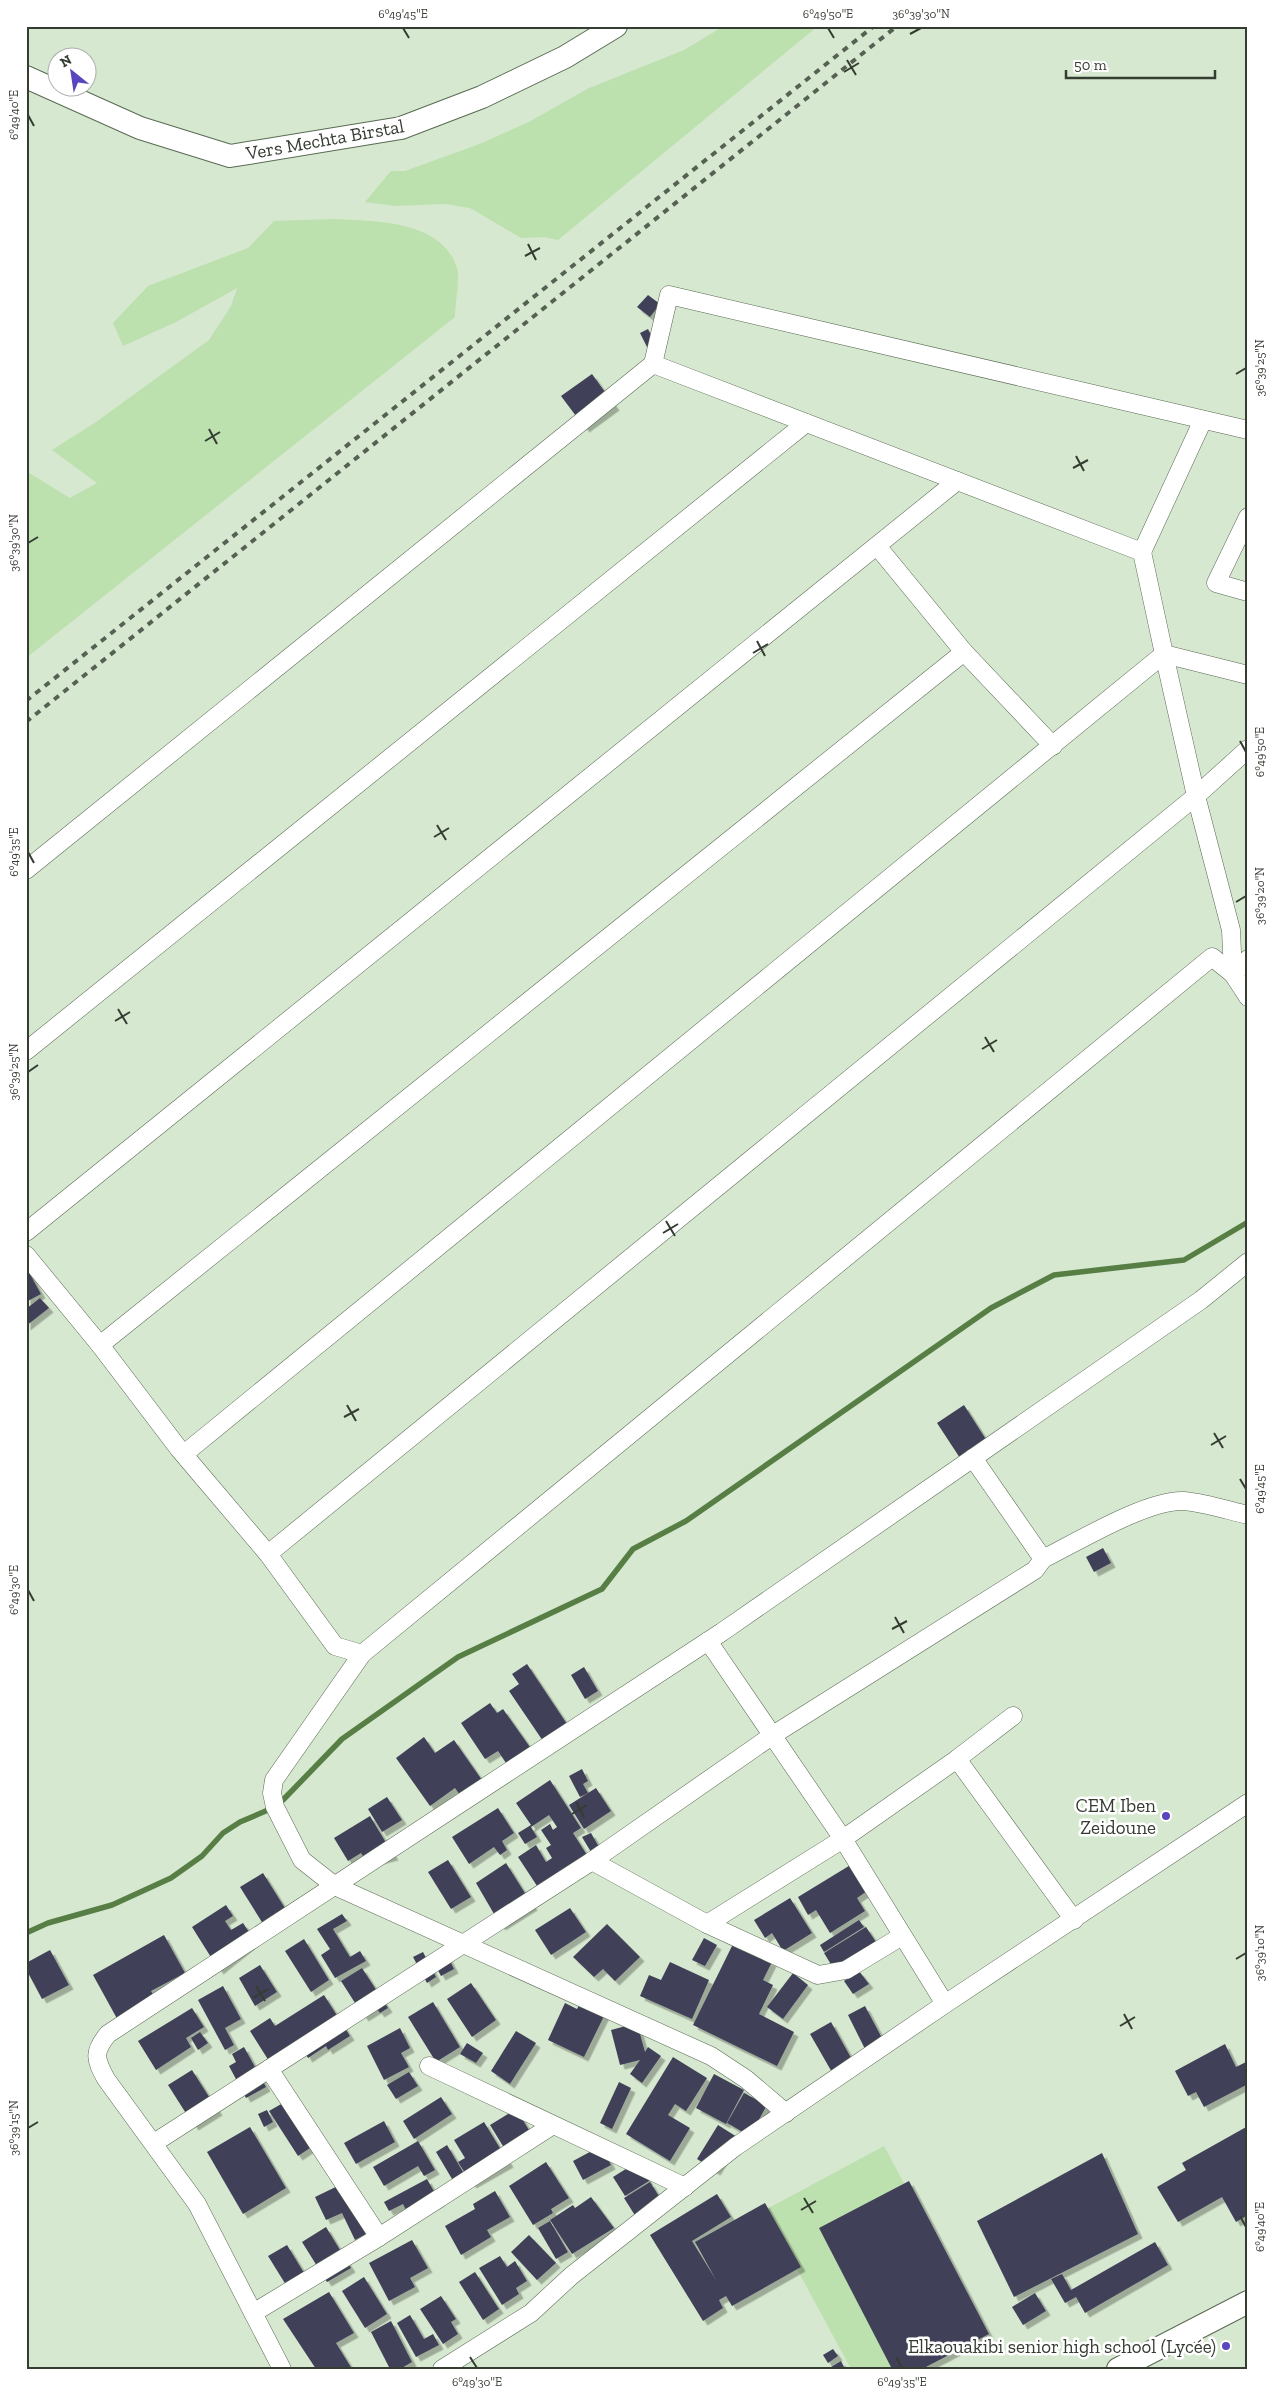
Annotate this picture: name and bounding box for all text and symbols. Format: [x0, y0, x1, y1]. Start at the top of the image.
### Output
text: 6°49'45"E [378, 7, 428, 21]
text: 6°49'50"E [803, 7, 853, 21]
text: 36°39'30"N [892, 7, 950, 21]
north arrow [48, 48, 98, 98]
scale bar [1066, 48, 1215, 80]
text: N [57, 51, 75, 71]
text: 50 m [1074, 56, 1107, 74]
text: 6°49'40"E [7, 90, 21, 140]
street label: Vers Mechta Birstal [243, 114, 406, 165]
text: 36°39'25"N [1253, 339, 1267, 397]
text: 36°39'30"N [7, 514, 21, 572]
text: 6°49'50"E [1253, 727, 1267, 777]
text: 6°49'35"E [7, 827, 21, 877]
text: 36°39'20"N [1253, 867, 1267, 925]
text: 36°39'25"N [7, 1043, 21, 1101]
text: 6°49'45"E [1253, 1464, 1267, 1514]
text: 6°49'30"E [7, 1565, 21, 1615]
place label: CEM Iben Zeidoune [1075, 1794, 1156, 1839]
marker: CEM Iben Zeidoune [1160, 1810, 1172, 1822]
text: 36°39'10"N [1253, 1925, 1267, 1981]
text: 36°39'15"N [7, 2100, 21, 2156]
text: 6°49'40"E [1253, 2202, 1267, 2252]
place label: Elkaouakibi senior high school (Lycée) [908, 2335, 1216, 2358]
marker: Elkaouakibi senior high school (Lycée) [1220, 2340, 1232, 2352]
text: 6°49'30"E [452, 2375, 502, 2389]
text: 6°49'35"E [877, 2375, 927, 2389]

